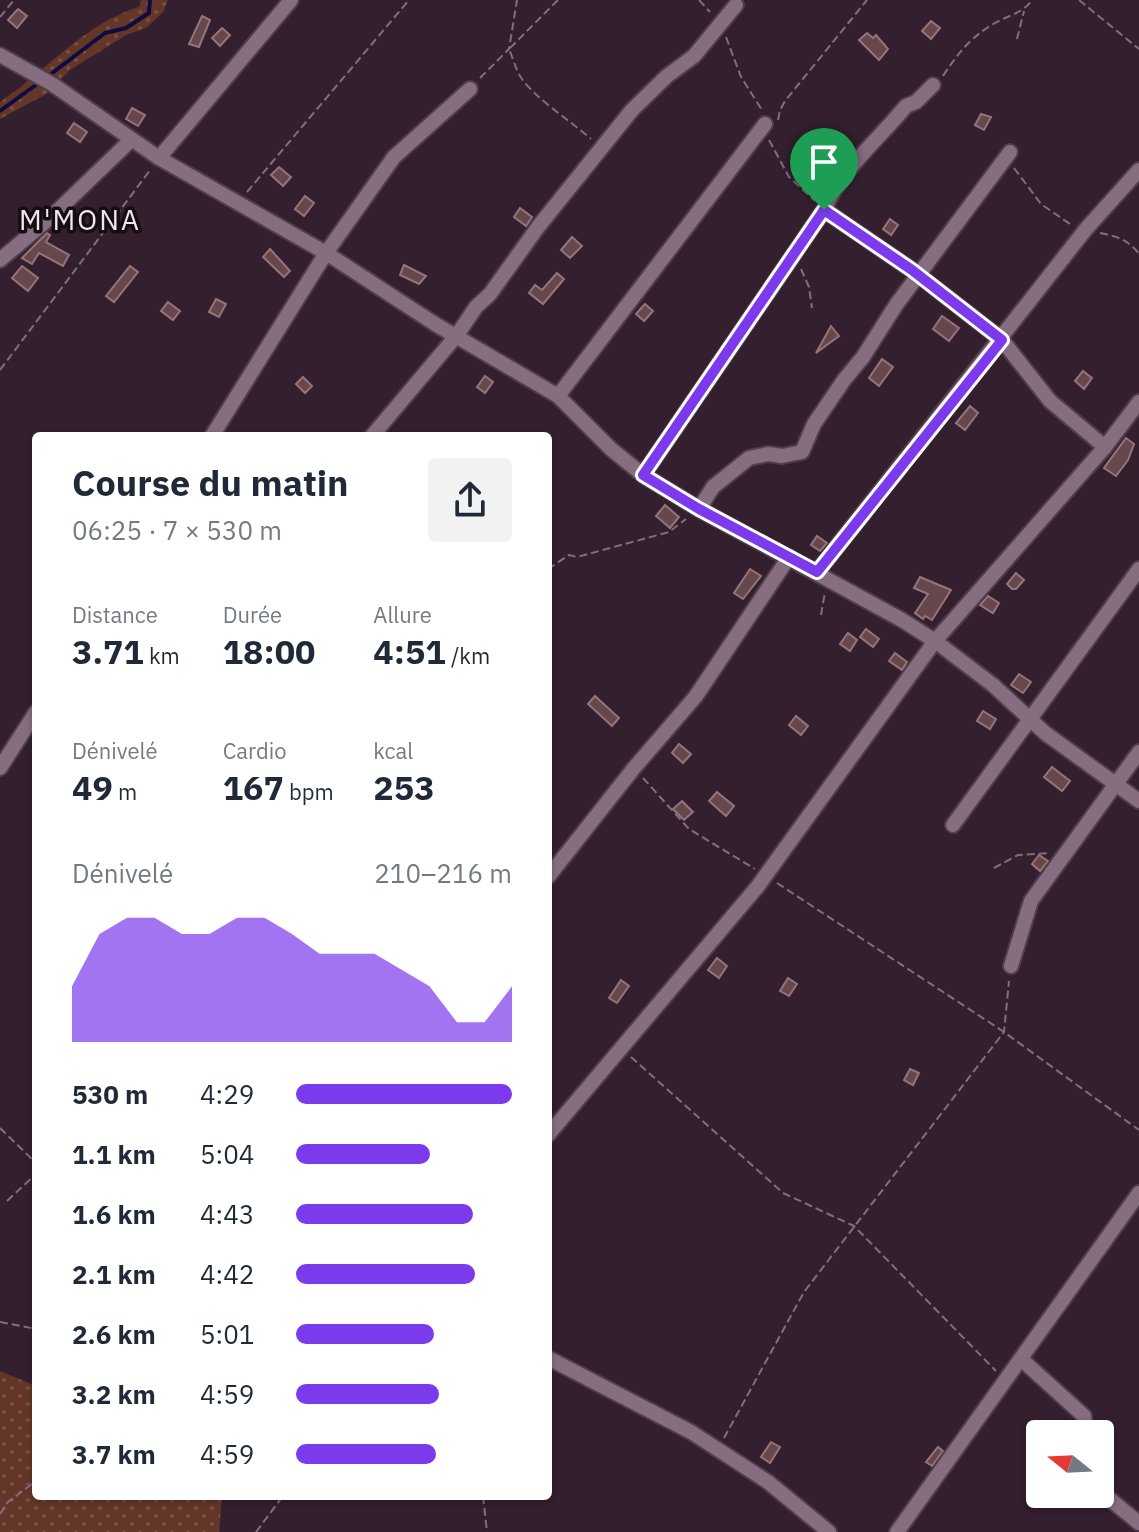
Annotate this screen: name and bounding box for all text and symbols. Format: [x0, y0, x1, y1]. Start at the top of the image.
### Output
pin [790, 128, 858, 210]
icon: arrive [802, 140, 846, 184]
district label: M'MONA [19, 201, 141, 238]
button: share [428, 458, 512, 542]
text: Course du matin [72, 459, 348, 506]
text: 06:25 · 7 × 530 m [72, 513, 282, 547]
text: Distance [72, 600, 158, 629]
text: Durée [223, 600, 282, 629]
text: Allure [373, 600, 432, 629]
text: 3.71 [72, 629, 144, 673]
text: 18:00 [223, 629, 315, 673]
text: 4:51 [373, 629, 446, 673]
text: km [144, 641, 180, 670]
text: /km [446, 641, 490, 670]
text: Dénivelé [72, 736, 158, 765]
text: Cardio [223, 736, 287, 765]
text: kcal [373, 736, 413, 765]
text: 49 [72, 765, 113, 809]
text: 167 [223, 765, 284, 809]
text: 253 [373, 765, 435, 809]
text: m [113, 777, 137, 806]
text: bpm [284, 777, 334, 806]
text: Dénivelé [72, 856, 173, 890]
text: 210–216 m [374, 856, 512, 890]
text: 530 m [72, 1077, 148, 1111]
text: 4:29 [200, 1077, 254, 1111]
text: 1.1 km [72, 1137, 156, 1171]
text: 5:04 [200, 1137, 254, 1171]
text: 1.6 km [72, 1197, 156, 1231]
text: 4:43 [200, 1197, 254, 1231]
text: 2.1 km [72, 1257, 156, 1291]
text: 4:42 [200, 1257, 254, 1291]
text: 2.6 km [72, 1317, 156, 1351]
text: 5:01 [200, 1317, 254, 1351]
text: 3.2 km [72, 1377, 156, 1411]
text: 4:59 [200, 1377, 254, 1411]
north arrow [1026, 1420, 1114, 1508]
map controls [1026, 1420, 1114, 1508]
text: 3.7 km [72, 1437, 156, 1471]
text: 4:59 [200, 1437, 254, 1471]

